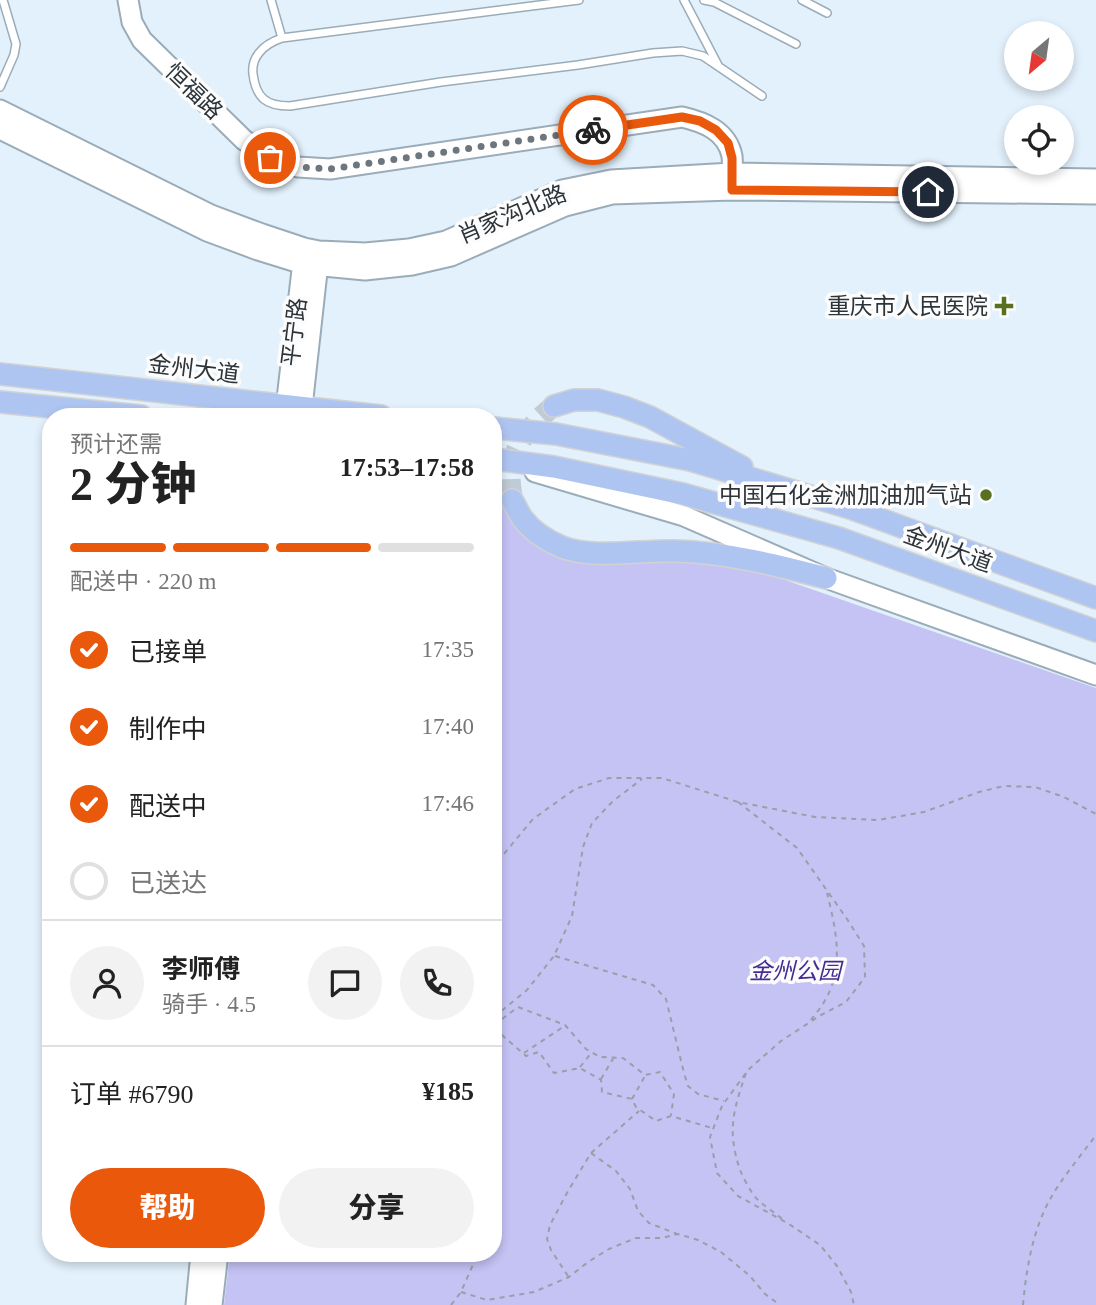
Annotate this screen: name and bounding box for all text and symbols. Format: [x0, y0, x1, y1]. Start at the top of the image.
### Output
north arrow [1004, 21, 1074, 91]
map controls [1004, 21, 1074, 175]
street label: 恒福路 [160, 58, 227, 124]
courier [558, 95, 628, 165]
button: locate [1004, 105, 1074, 175]
icon: bike [574, 111, 612, 149]
pin [240, 128, 300, 188]
icon: bag [251, 139, 289, 177]
pin [898, 162, 958, 222]
icon: home [909, 173, 947, 211]
street label: 肖家沟北路 [454, 180, 570, 248]
place label: 重庆市人民医院 [827, 294, 988, 319]
street label: 平宁路 [278, 296, 311, 368]
marker: 重庆市人民医院 [994, 296, 1014, 316]
street label: 金州大道 [147, 351, 241, 388]
text: 预计还需 [70, 432, 162, 457]
text: 17:53–17:58 [340, 453, 474, 482]
text: 2 分钟 [70, 459, 197, 510]
place label: 中国石化金洲加油加气站 [719, 483, 972, 508]
marker: 中国石化金洲加油加气站 [978, 487, 994, 503]
street label: 金州大道 [900, 522, 995, 577]
text: 配送中 · 220 m [70, 569, 216, 594]
icon: check [70, 631, 108, 669]
text: 17:35 [422, 637, 474, 662]
text: 已接单 [129, 638, 207, 667]
icon: check [70, 708, 108, 746]
text: 17:40 [422, 714, 474, 739]
text: 制作中 [129, 715, 207, 744]
icon: check [70, 785, 108, 823]
text: 17:46 [422, 791, 474, 816]
text: 配送中 [129, 792, 207, 821]
text: 已送达 [129, 869, 207, 898]
button: person [70, 946, 144, 1020]
button: chat [308, 946, 382, 1020]
button: phone [400, 946, 474, 1020]
text: 李师傅 [162, 955, 240, 984]
park label: 金州公园 [749, 959, 844, 984]
text: 骑手 · 4.5 [162, 992, 256, 1017]
text: ¥185 [422, 1077, 474, 1106]
text: 订单 #6790 [70, 1080, 194, 1109]
button: 帮助 [70, 1168, 265, 1248]
button: 分享 [279, 1168, 474, 1248]

